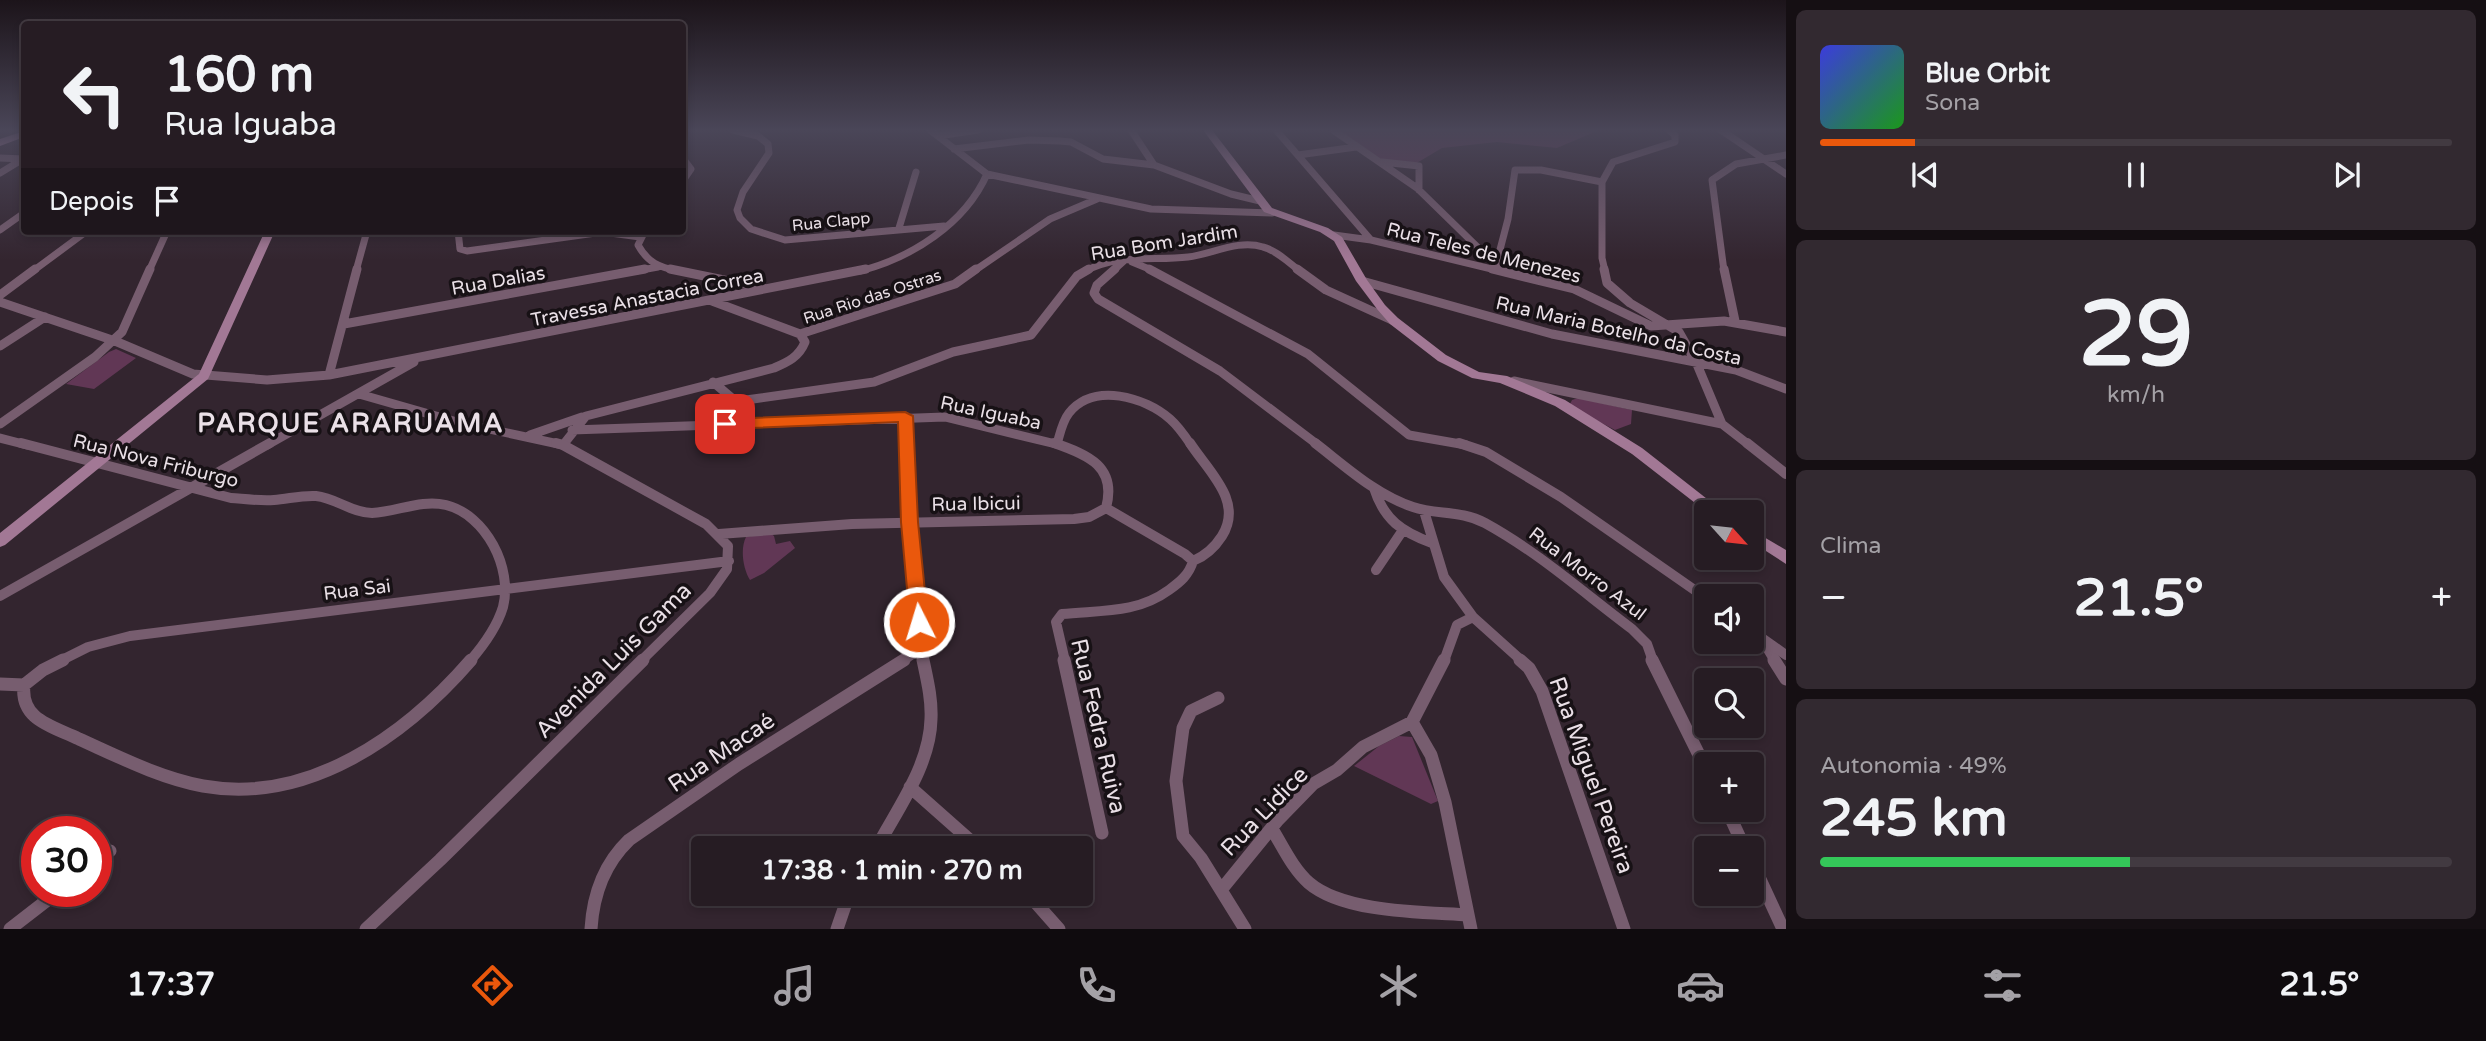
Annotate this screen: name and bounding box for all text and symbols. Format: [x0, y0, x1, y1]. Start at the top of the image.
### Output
text: 160 m [164, 46, 314, 105]
icon: left [49, 49, 140, 140]
text: Blue Orbit [1925, 58, 2050, 89]
text: Sona [1925, 89, 1980, 117]
text: Rua Iguaba [164, 106, 337, 144]
icon: previous [1906, 156, 1944, 194]
icon: pause [2117, 156, 2155, 194]
icon: next [2328, 156, 2366, 194]
icon: arrive [148, 182, 186, 220]
text: Depois [49, 186, 134, 217]
street label: Rua Clapp [791, 208, 871, 236]
street label: Rua Teles de Menezes [1384, 218, 1583, 288]
street label: Rua Bom Jardim [1089, 221, 1239, 265]
street label: Rua Dalias [450, 262, 547, 300]
street label: Travessa Anastacia Correa [529, 265, 765, 331]
street label: Rua Rio das Ostras [801, 265, 944, 329]
text: 29 [2079, 280, 2193, 390]
street label: Rua Maria Botelho da Costa [1494, 292, 1744, 370]
text: km/h [2107, 381, 2165, 409]
street label: Rua Iguaba [938, 392, 1043, 434]
pin [695, 394, 755, 454]
icon: arrive [706, 405, 744, 443]
district label: PARQUE ARARUAMA [197, 408, 505, 439]
street label: Rua Nova Friburgo [71, 430, 241, 492]
street label: Rua Ibicui [931, 492, 1021, 516]
north arrow [1694, 500, 1764, 570]
map controls [1694, 500, 1764, 906]
street label: Rua Morro Azul [1524, 523, 1650, 625]
text: Clima [1820, 532, 1881, 560]
text: 21.5° [2074, 567, 2204, 630]
street label: Rua Sai [322, 575, 392, 605]
text: − [1820, 575, 1847, 621]
text: + [2431, 575, 2452, 621]
street label: Avenida Luis Gama [530, 577, 697, 744]
button: sound [1694, 584, 1764, 654]
position arrow [882, 585, 956, 659]
street label: Rua Fedra Ruiva [1064, 636, 1132, 816]
button: search [1694, 668, 1764, 738]
street label: Rua Miguel Pereira [1542, 673, 1640, 878]
street label: Rua Macaé [663, 707, 780, 799]
button: + [1694, 752, 1764, 822]
text: Autonomia · 49% [1820, 752, 2007, 780]
street label: Rua Lidice [1215, 761, 1314, 862]
text: 245 km [1820, 787, 2008, 850]
speed limit sign: 30 [21, 816, 112, 907]
button: − [1694, 836, 1764, 906]
text: 17:38 · 1 min · 270 m [761, 855, 1023, 886]
icon: directions [468, 961, 517, 1010]
icon: music [770, 961, 819, 1010]
icon: phone [1072, 961, 1121, 1010]
icon: climate [1374, 961, 1423, 1010]
icon: car [1676, 961, 1725, 1010]
icon: filters [1978, 961, 2027, 1010]
text: 17:37 [126, 966, 215, 1004]
text: 21.5° [2279, 966, 2359, 1004]

